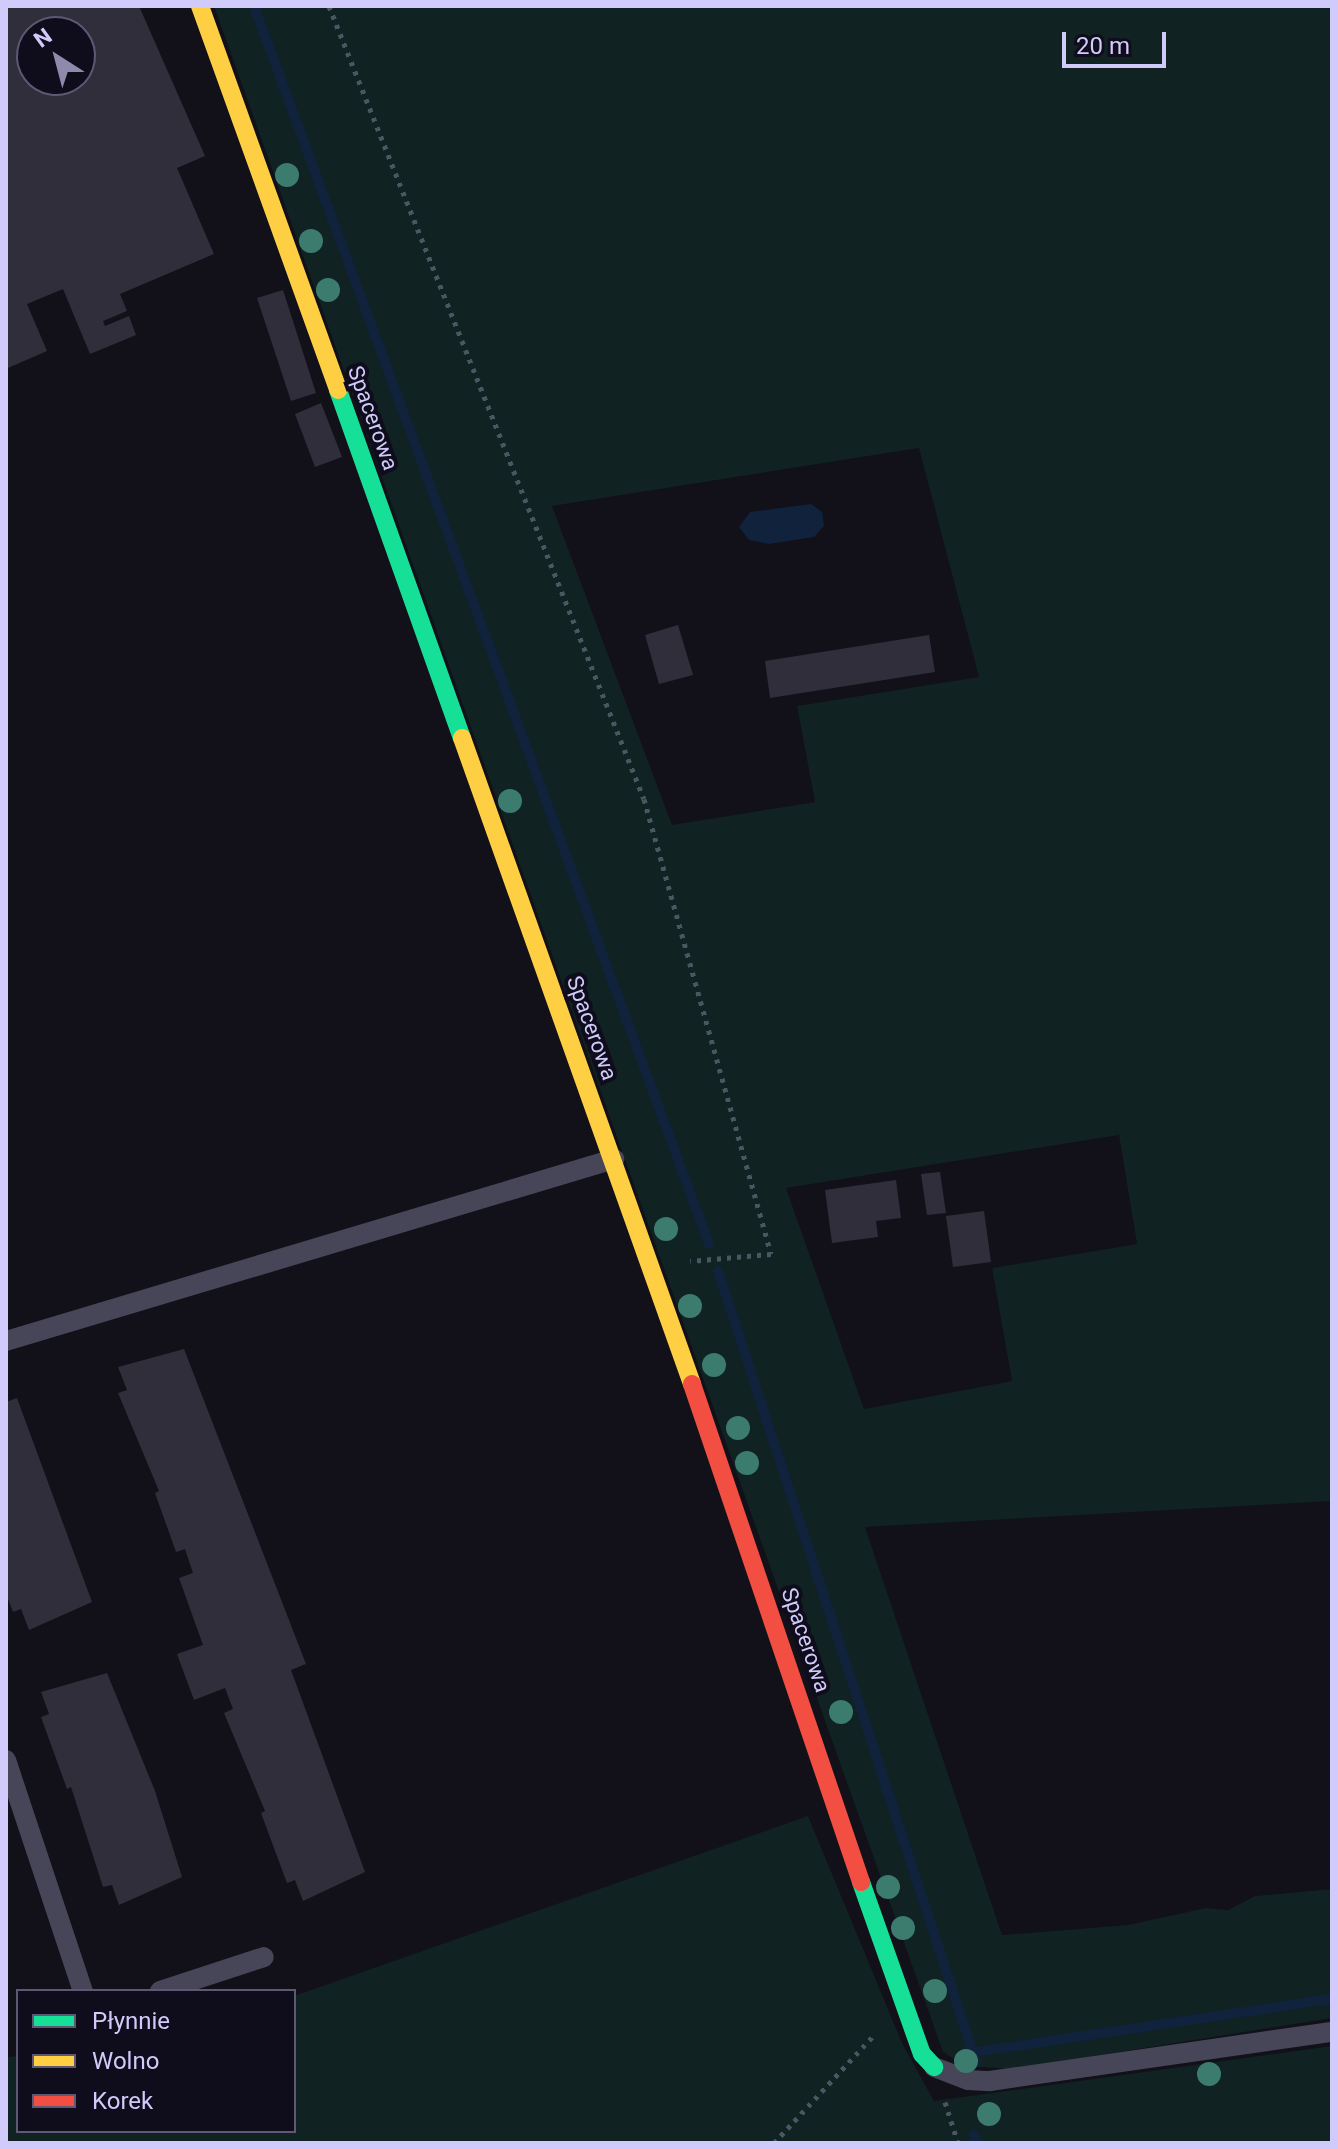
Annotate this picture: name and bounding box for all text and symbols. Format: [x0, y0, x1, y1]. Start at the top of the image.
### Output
north arrow [16, 16, 96, 96]
scale bar [1066, 16, 1170, 66]
text: N [29, 23, 56, 52]
text: 20 m [1076, 32, 1130, 60]
street label: Spacerowa [342, 362, 404, 474]
street label: Spacerowa [561, 972, 623, 1084]
street label: Spacerowa [776, 1584, 836, 1696]
legend [16, 1989, 296, 2133]
text: Płynnie [92, 2007, 170, 2035]
text: Wolno [92, 2047, 159, 2075]
text: Korek [92, 2087, 153, 2115]

